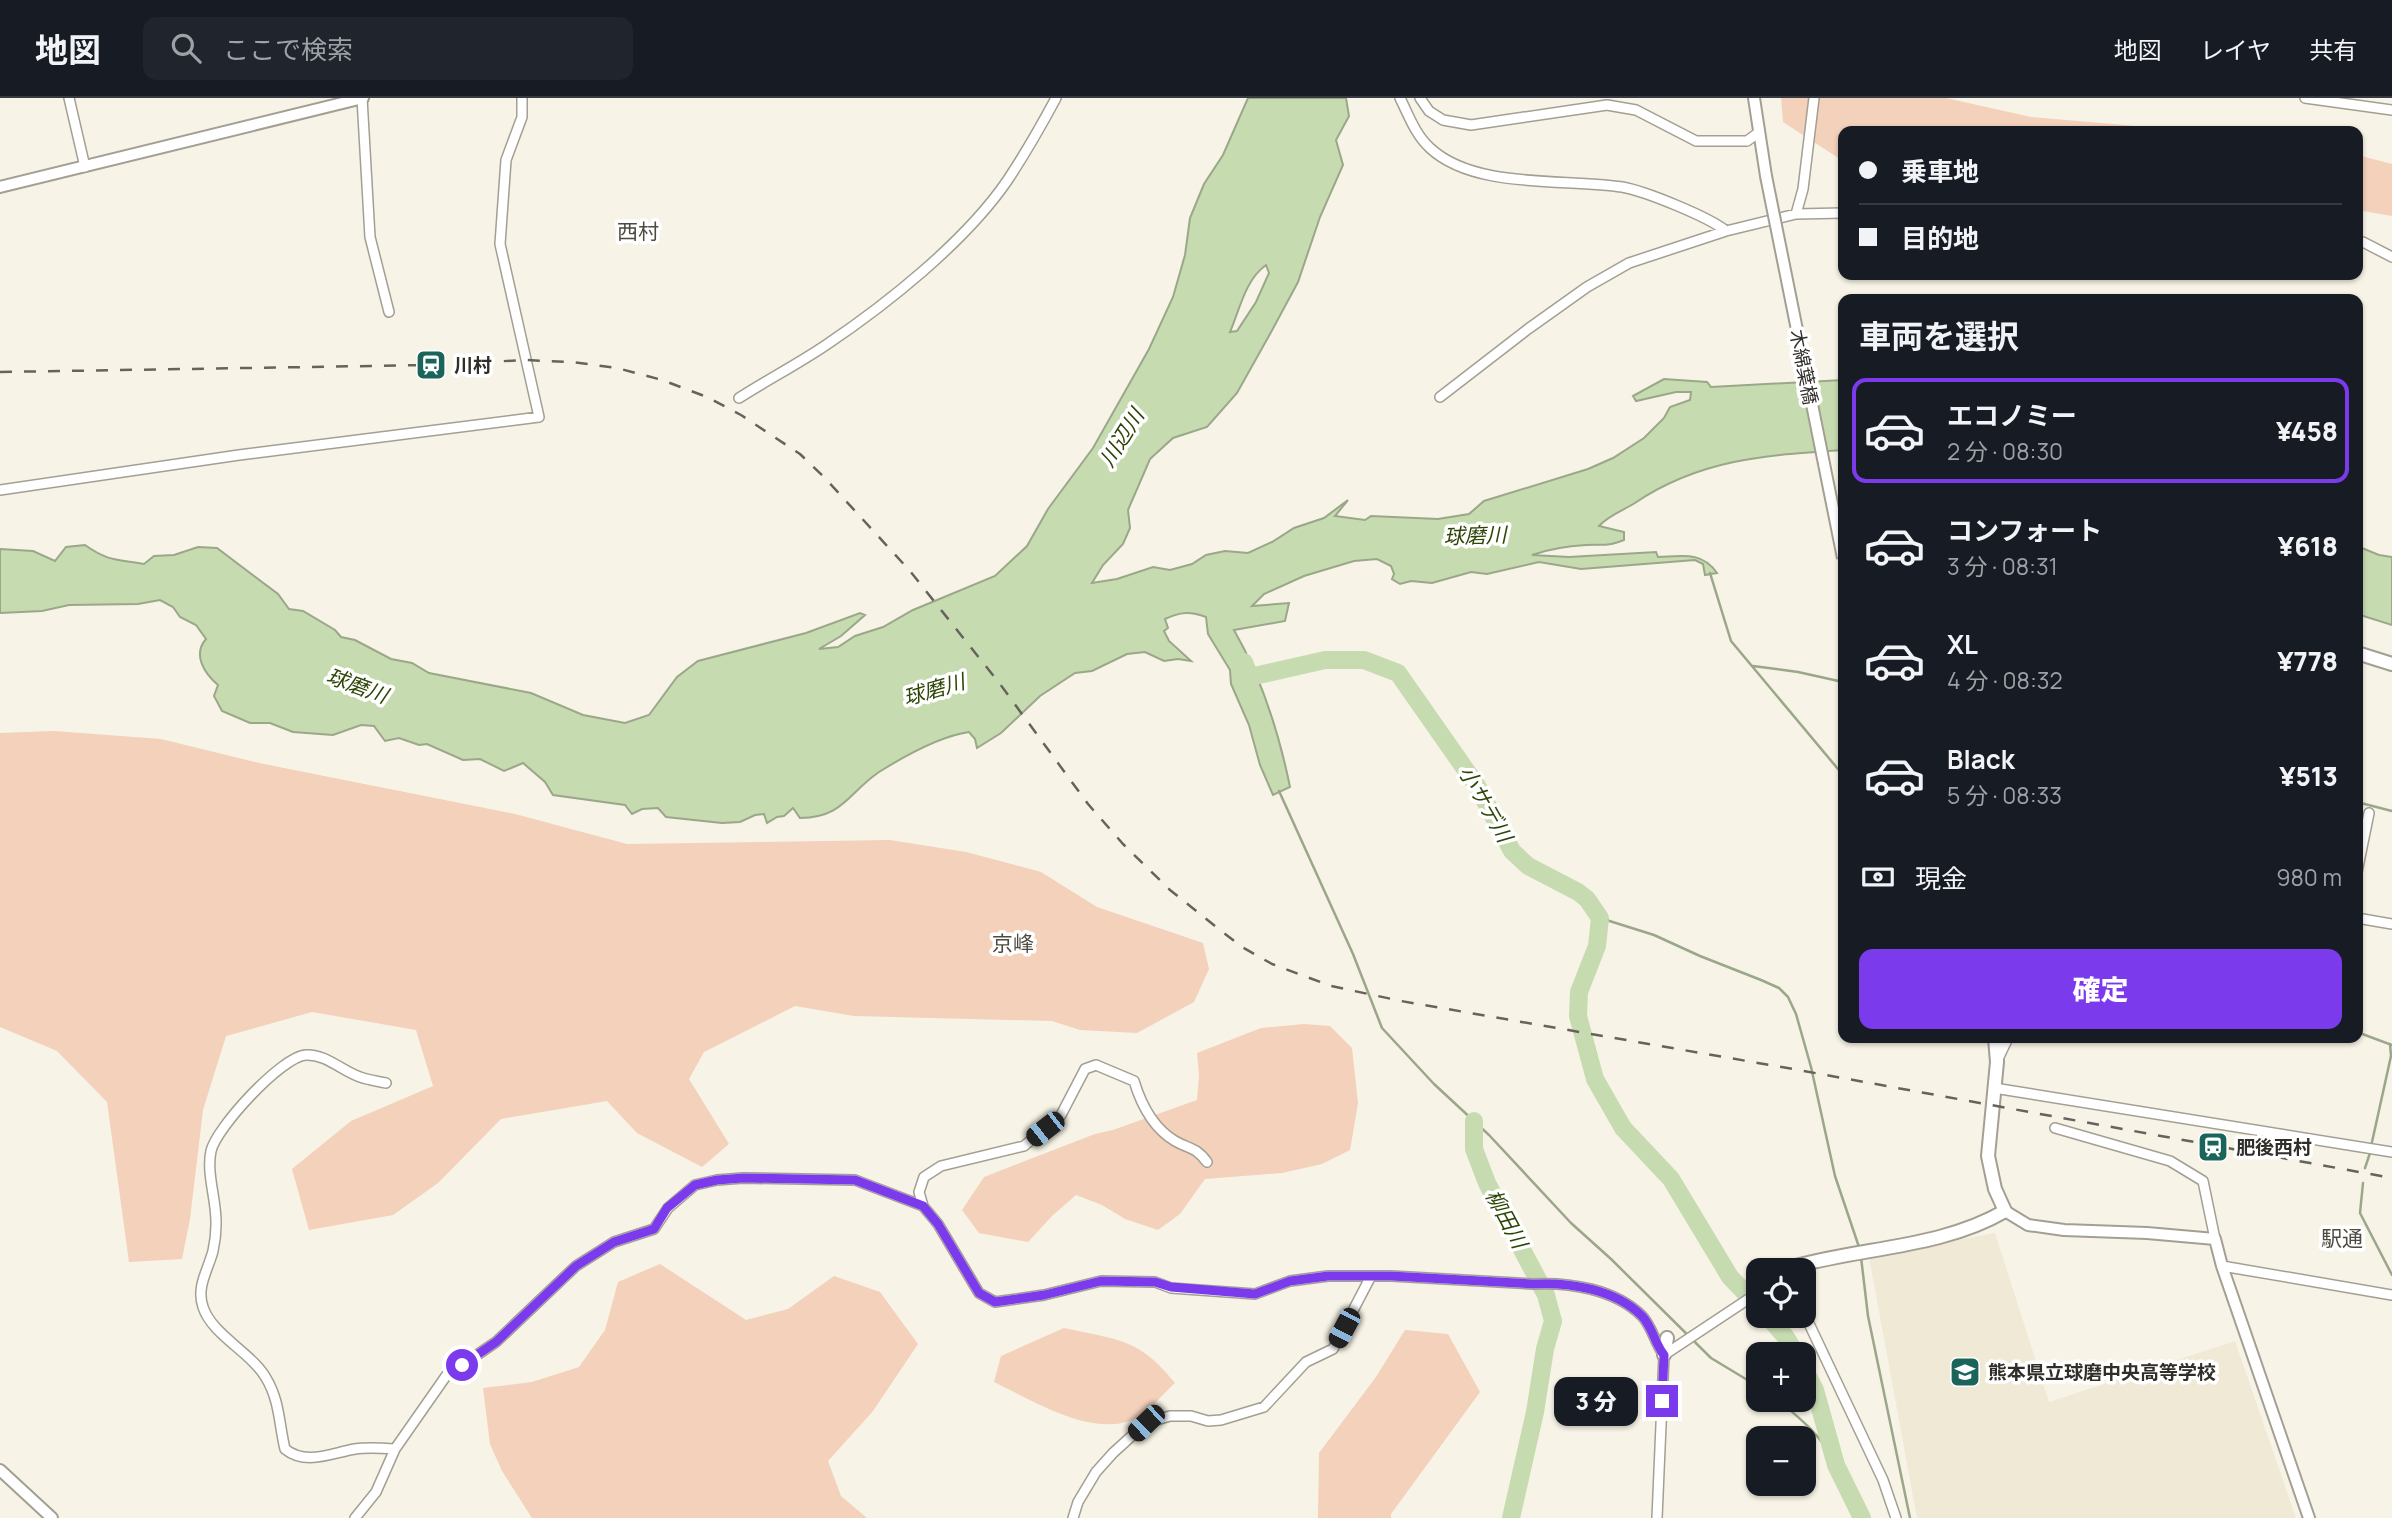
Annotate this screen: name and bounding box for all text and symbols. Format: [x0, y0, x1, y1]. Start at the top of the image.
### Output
search box [143, 17, 633, 80]
text: 地図 [35, 27, 101, 72]
icon: search [167, 29, 205, 67]
text: ここで検索 [223, 31, 353, 67]
text: 地図 [2114, 33, 2162, 66]
text: レイヤ [2200, 33, 2271, 66]
text: 共有 [2309, 33, 2357, 66]
text: 乗車地 [1901, 153, 1979, 189]
district label: 西村 [617, 217, 659, 245]
text: 目的地 [1901, 220, 1979, 256]
text: 車両を選択 [1859, 314, 2019, 358]
street label: 木綿葉橋 [1784, 327, 1824, 407]
station icon: 川村 [414, 348, 448, 382]
place label: 川村 [454, 352, 492, 378]
text: エコノミー [1947, 397, 2077, 433]
icon: car [1863, 399, 1926, 462]
water label: 川辺川 [1093, 402, 1151, 472]
text: ¥458 [2276, 413, 2338, 449]
text: 2 分 · 08:30 [1947, 435, 2063, 467]
text: コンフォート [1947, 512, 2102, 548]
icon: car [1863, 514, 1926, 577]
water label: 球磨川 [1443, 520, 1509, 550]
text: ¥618 [2278, 528, 2338, 564]
text: 3 分 · 08:31 [1947, 550, 2058, 582]
text: XL [1947, 626, 1978, 662]
icon: car [1863, 629, 1926, 692]
text: ¥778 [2277, 643, 2338, 679]
water label: 球磨川 [323, 661, 394, 710]
text: 4 分 · 08:32 [1947, 664, 2063, 696]
water label: 球磨川 [900, 666, 970, 711]
text: Black [1947, 741, 2015, 777]
icon: car [1863, 744, 1926, 807]
text: ¥513 [2279, 758, 2338, 794]
water label: 小サデ川 [1453, 760, 1520, 849]
text: 5 分 · 08:33 [1947, 779, 2062, 811]
icon: cash [1859, 858, 1897, 896]
text: 現金 [1915, 860, 1967, 896]
text: 980 m [2276, 861, 2342, 893]
district label: 京峰 [992, 929, 1034, 957]
button: 確定 [1859, 949, 2342, 1029]
car [1022, 1108, 1069, 1150]
station icon: 肥後西村 [2196, 1130, 2230, 1164]
place label: 肥後西村 [2236, 1134, 2312, 1160]
water label: 柳田川 [1480, 1184, 1535, 1255]
district label: 駅通 [2321, 1224, 2363, 1252]
map controls [1746, 1258, 1816, 1496]
button: locate [1746, 1258, 1816, 1328]
car [1325, 1305, 1364, 1351]
button: + [1746, 1342, 1816, 1412]
route start [446, 1349, 478, 1381]
school or university icon: 熊本県立球磨中央高等学校 [1948, 1355, 1982, 1389]
place label: 熊本県立球磨中央高等学校 [1988, 1359, 2216, 1385]
callout: 3 分 [1554, 1376, 1638, 1426]
text: 3 分 [1575, 1385, 1617, 1417]
route end [1646, 1385, 1678, 1417]
car [1124, 1401, 1169, 1445]
button: − [1746, 1426, 1816, 1496]

